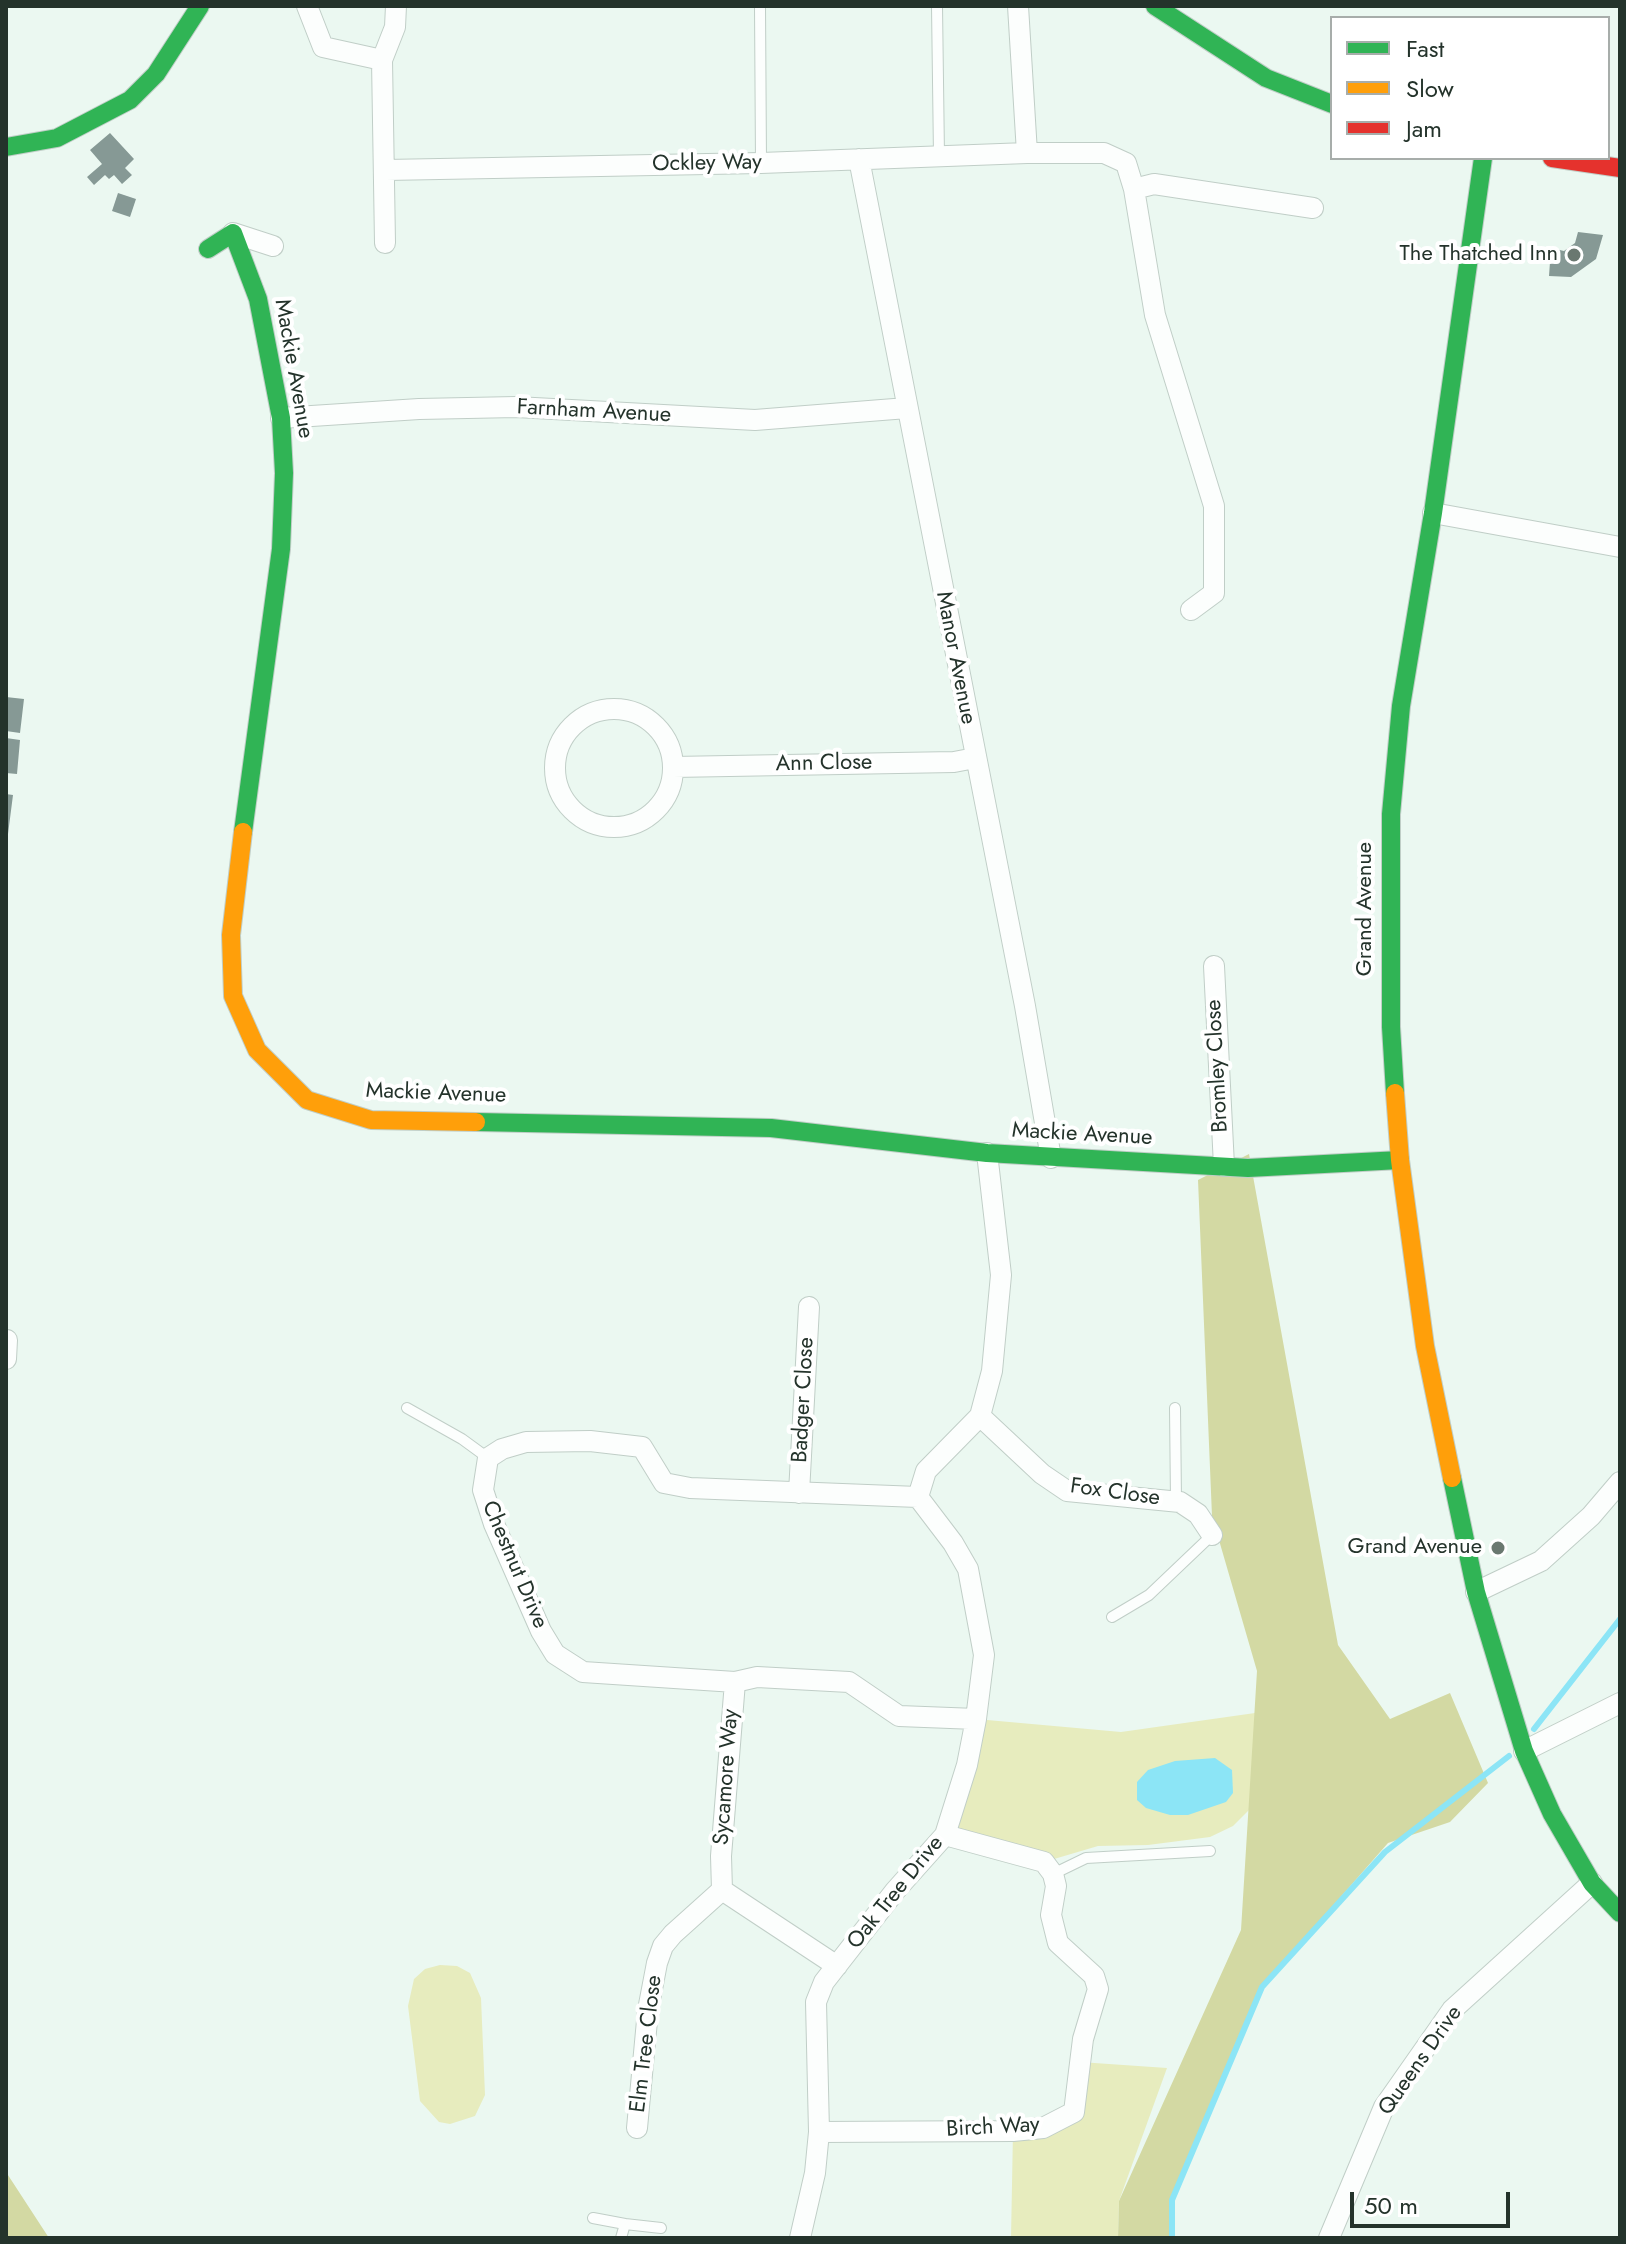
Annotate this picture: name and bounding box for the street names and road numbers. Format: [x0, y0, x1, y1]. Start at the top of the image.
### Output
street label: Ockley Way [652, 150, 762, 178]
street label: Mackie Avenue [268, 297, 318, 441]
street label: Farnham Avenue [516, 395, 672, 429]
street label: Manor Avenue [929, 589, 981, 727]
street label: Ann Close [775, 750, 873, 778]
street label: Grand Avenue [1353, 842, 1379, 976]
street label: Bromley Close [1201, 999, 1235, 1133]
street label: Mackie Avenue [365, 1078, 507, 1110]
street label: Mackie Avenue [1011, 1118, 1153, 1152]
street label: Badger Close [788, 1337, 820, 1463]
street label: Fox Close [1069, 1474, 1161, 1512]
street label: Chestnut Drive [475, 1497, 553, 1633]
street label: Sycamore Way [709, 1708, 745, 1846]
street label: Oak Tree Drive [842, 1831, 950, 1955]
street label: Elm Tree Close [625, 1974, 669, 2114]
street label: Queens Drive [1374, 2001, 1468, 2121]
street label: Birch Way [946, 2112, 1040, 2144]

